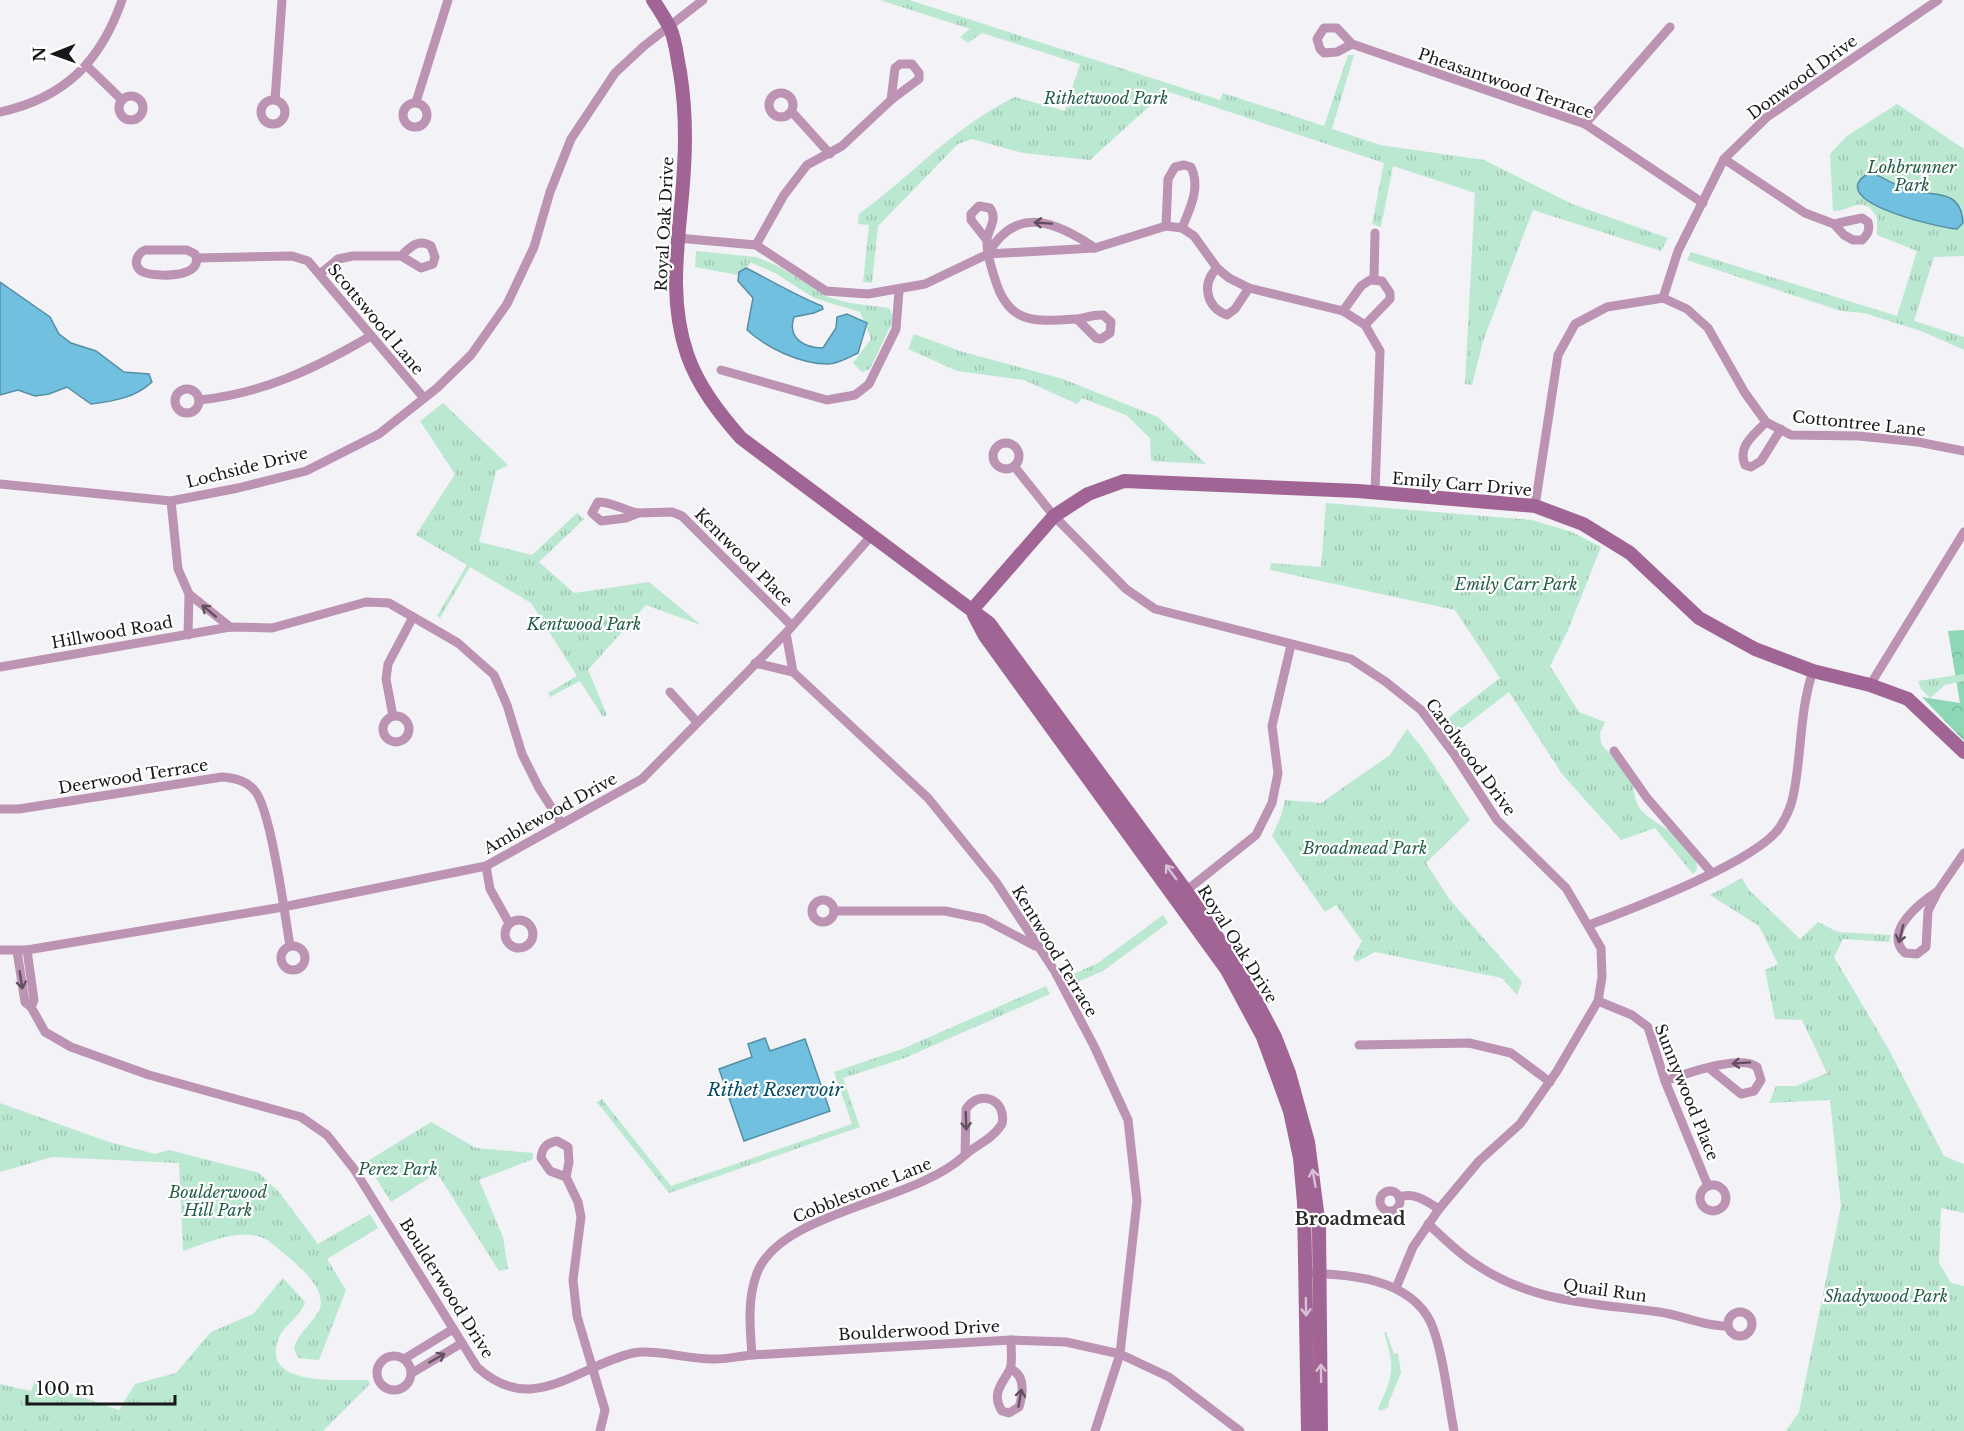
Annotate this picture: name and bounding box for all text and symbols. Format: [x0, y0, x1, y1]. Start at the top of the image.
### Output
north arrow [24, 24, 84, 84]
street label: Donwood Drive [1743, 30, 1861, 124]
street label: Pheasantwood Terrace [1415, 43, 1597, 123]
text: N [29, 47, 49, 62]
park label: Rithetwood Park [1043, 88, 1168, 108]
street label: Royal Oak Drive [650, 156, 678, 292]
park label: Lohbrunner Park [1867, 157, 1957, 195]
one-way arrow [1034, 217, 1054, 228]
street label: Scottswood Lane [324, 259, 428, 379]
street label: Cottontree Lane [1791, 406, 1927, 440]
street label: Lochside Drive [184, 442, 310, 492]
street label: Emily Carr Drive [1391, 468, 1533, 500]
street label: Kentwood Place [691, 504, 797, 610]
park label: Emily Carr Park [1454, 574, 1578, 594]
one-way arrow [202, 604, 217, 618]
street label: Hillwood Road [50, 611, 174, 653]
park label: Kentwood Park [526, 614, 641, 634]
street label: Carolwood Drive [1422, 694, 1520, 820]
street label: Deerwood Terrace [57, 754, 209, 798]
street label: Amblewood Drive [479, 768, 620, 858]
park label: Broadmead Park [1302, 838, 1427, 858]
one-way arrow [1165, 864, 1178, 880]
street label: Royal Oak Drive [1194, 881, 1282, 1007]
street label: Kentwood Terrace [1008, 882, 1102, 1020]
one-way arrow [1894, 924, 1906, 943]
one-way arrow [16, 970, 27, 990]
street label: Sunnywood Place [1650, 1021, 1724, 1163]
one-way arrow [1732, 1057, 1751, 1068]
water label: Rithet Reservoir [706, 1079, 844, 1101]
one-way arrow [960, 1111, 971, 1131]
street label: Cobblestone Lane [790, 1153, 934, 1227]
park label: Perez Park [357, 1159, 438, 1179]
one-way arrow [1308, 1168, 1319, 1188]
park label: Boulderwood Hill Park [168, 1182, 268, 1220]
district label: Broadmead [1294, 1208, 1406, 1230]
street label: Boulderwood Drive [396, 1214, 498, 1362]
street label: Quail Run [1562, 1274, 1648, 1306]
park label: Shadywood Park [1824, 1286, 1948, 1306]
one-way arrow [1300, 1297, 1312, 1317]
street label: Boulderwood Drive [838, 1316, 1000, 1344]
one-way arrow [428, 1352, 445, 1364]
one-way arrow [1315, 1363, 1327, 1383]
scale bar [27, 1368, 176, 1406]
text: 100 m [36, 1378, 94, 1400]
one-way arrow [1015, 1389, 1026, 1408]

